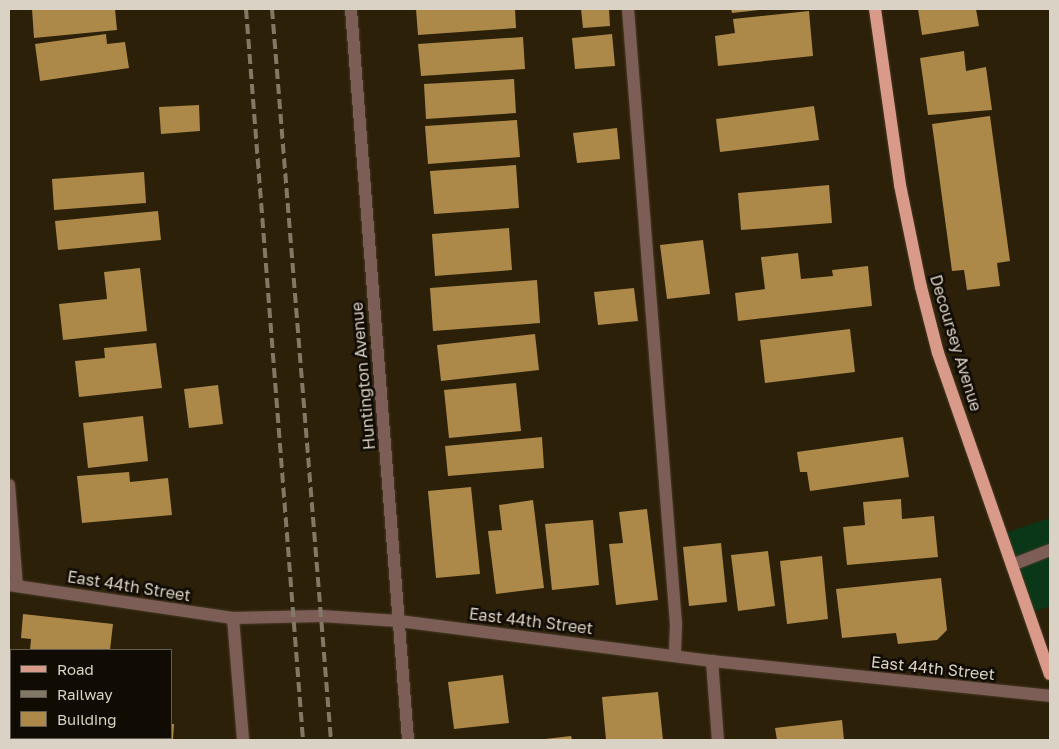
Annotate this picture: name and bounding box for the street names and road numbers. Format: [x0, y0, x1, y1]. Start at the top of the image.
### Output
street label: Decoursey Avenue [926, 272, 986, 414]
street label: Huntington Avenue [347, 301, 379, 451]
street label: East 44th Street [66, 567, 192, 605]
street label: East 44th Street [468, 604, 594, 638]
street label: East 44th Street [870, 652, 996, 684]

